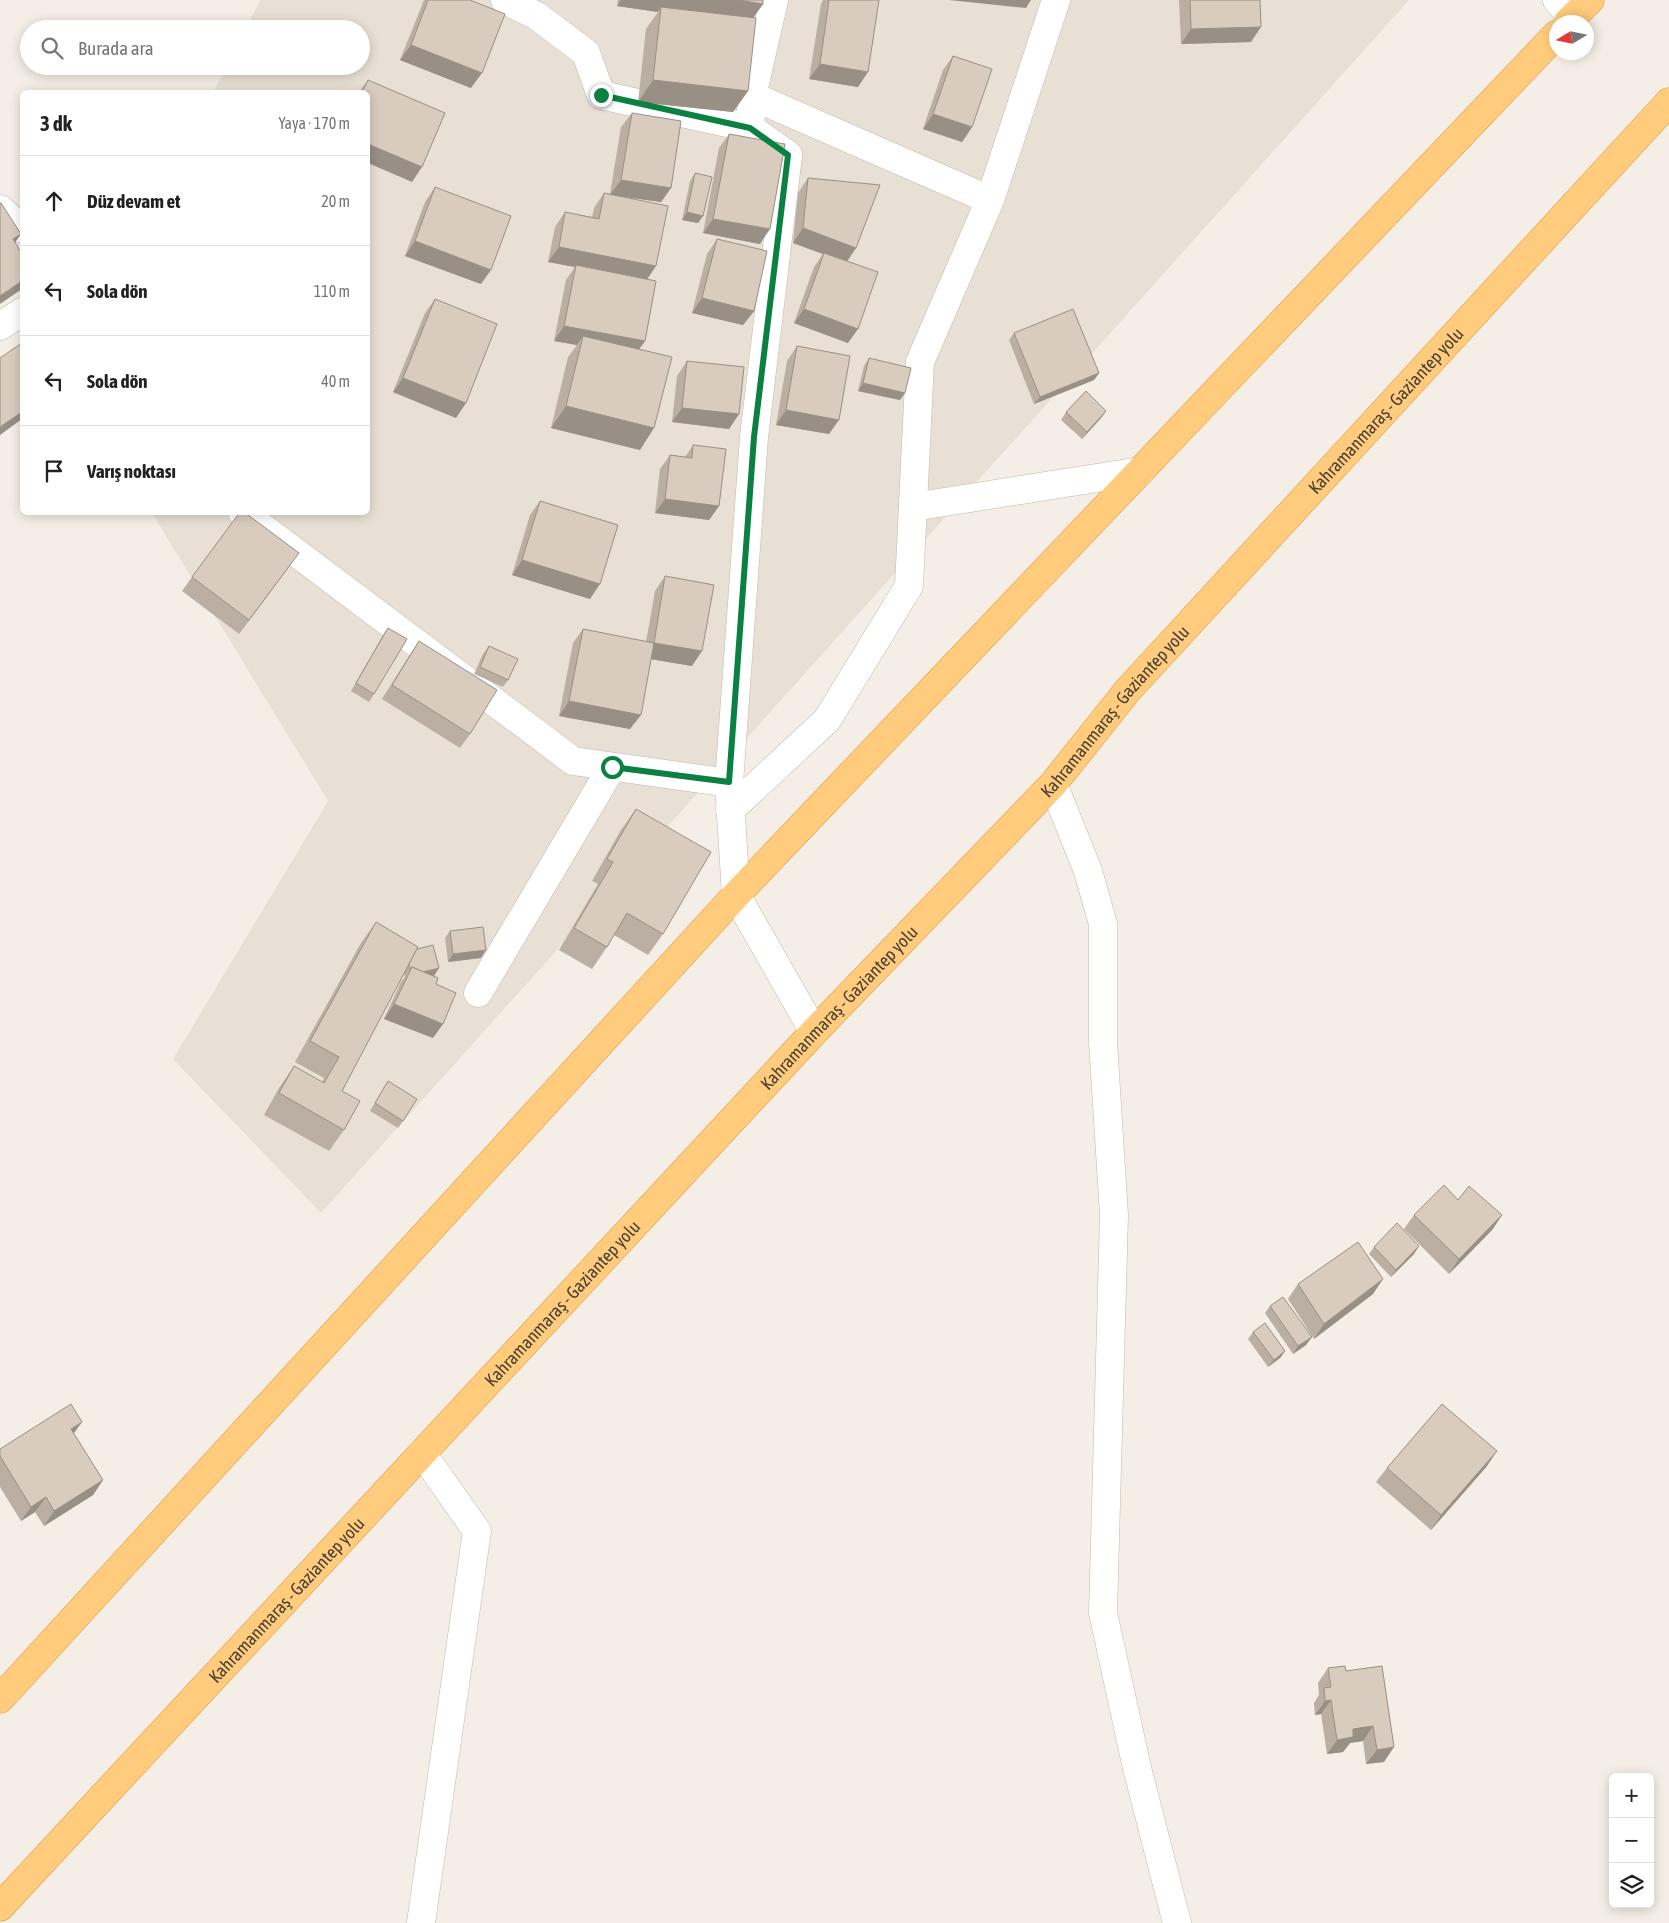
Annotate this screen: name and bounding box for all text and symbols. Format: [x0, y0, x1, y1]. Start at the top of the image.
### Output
north arrow [1549, 15, 1594, 60]
search box [20, 20, 370, 75]
icon: search [38, 34, 66, 62]
text: Burada ara [78, 37, 154, 59]
route end [590, 84, 613, 107]
text: 3 dk [40, 111, 72, 135]
text: Yaya · 170 m [278, 114, 350, 132]
icon: ahead [40, 187, 68, 215]
text: Düz devam et [87, 190, 181, 212]
text: 20 m [321, 192, 350, 210]
icon: left [40, 277, 68, 305]
text: Sola dön [87, 280, 148, 302]
text: 110 m [314, 282, 350, 300]
street label: Kahramanmaraş - Gaziantep yolu [1304, 323, 1467, 498]
icon: left [40, 367, 68, 395]
text: Sola dön [87, 370, 148, 392]
text: 40 m [321, 372, 350, 390]
icon: arrive [40, 457, 68, 485]
text: Varış noktası [87, 460, 176, 482]
street label: Kahramanmaraş - Gaziantep yolu [1036, 621, 1193, 801]
route start [601, 756, 624, 779]
street label: Kahramanmaraş - Gaziantep yolu [756, 921, 922, 1094]
street label: Kahramanmaraş - Gaziantep yolu [480, 1216, 644, 1390]
street label: Kahramanmaraş - Gaziantep yolu [204, 1512, 368, 1687]
map controls [1609, 1773, 1654, 1908]
button: + [1609, 1773, 1654, 1818]
button: − [1609, 1818, 1654, 1863]
button: layers [1609, 1863, 1654, 1908]

